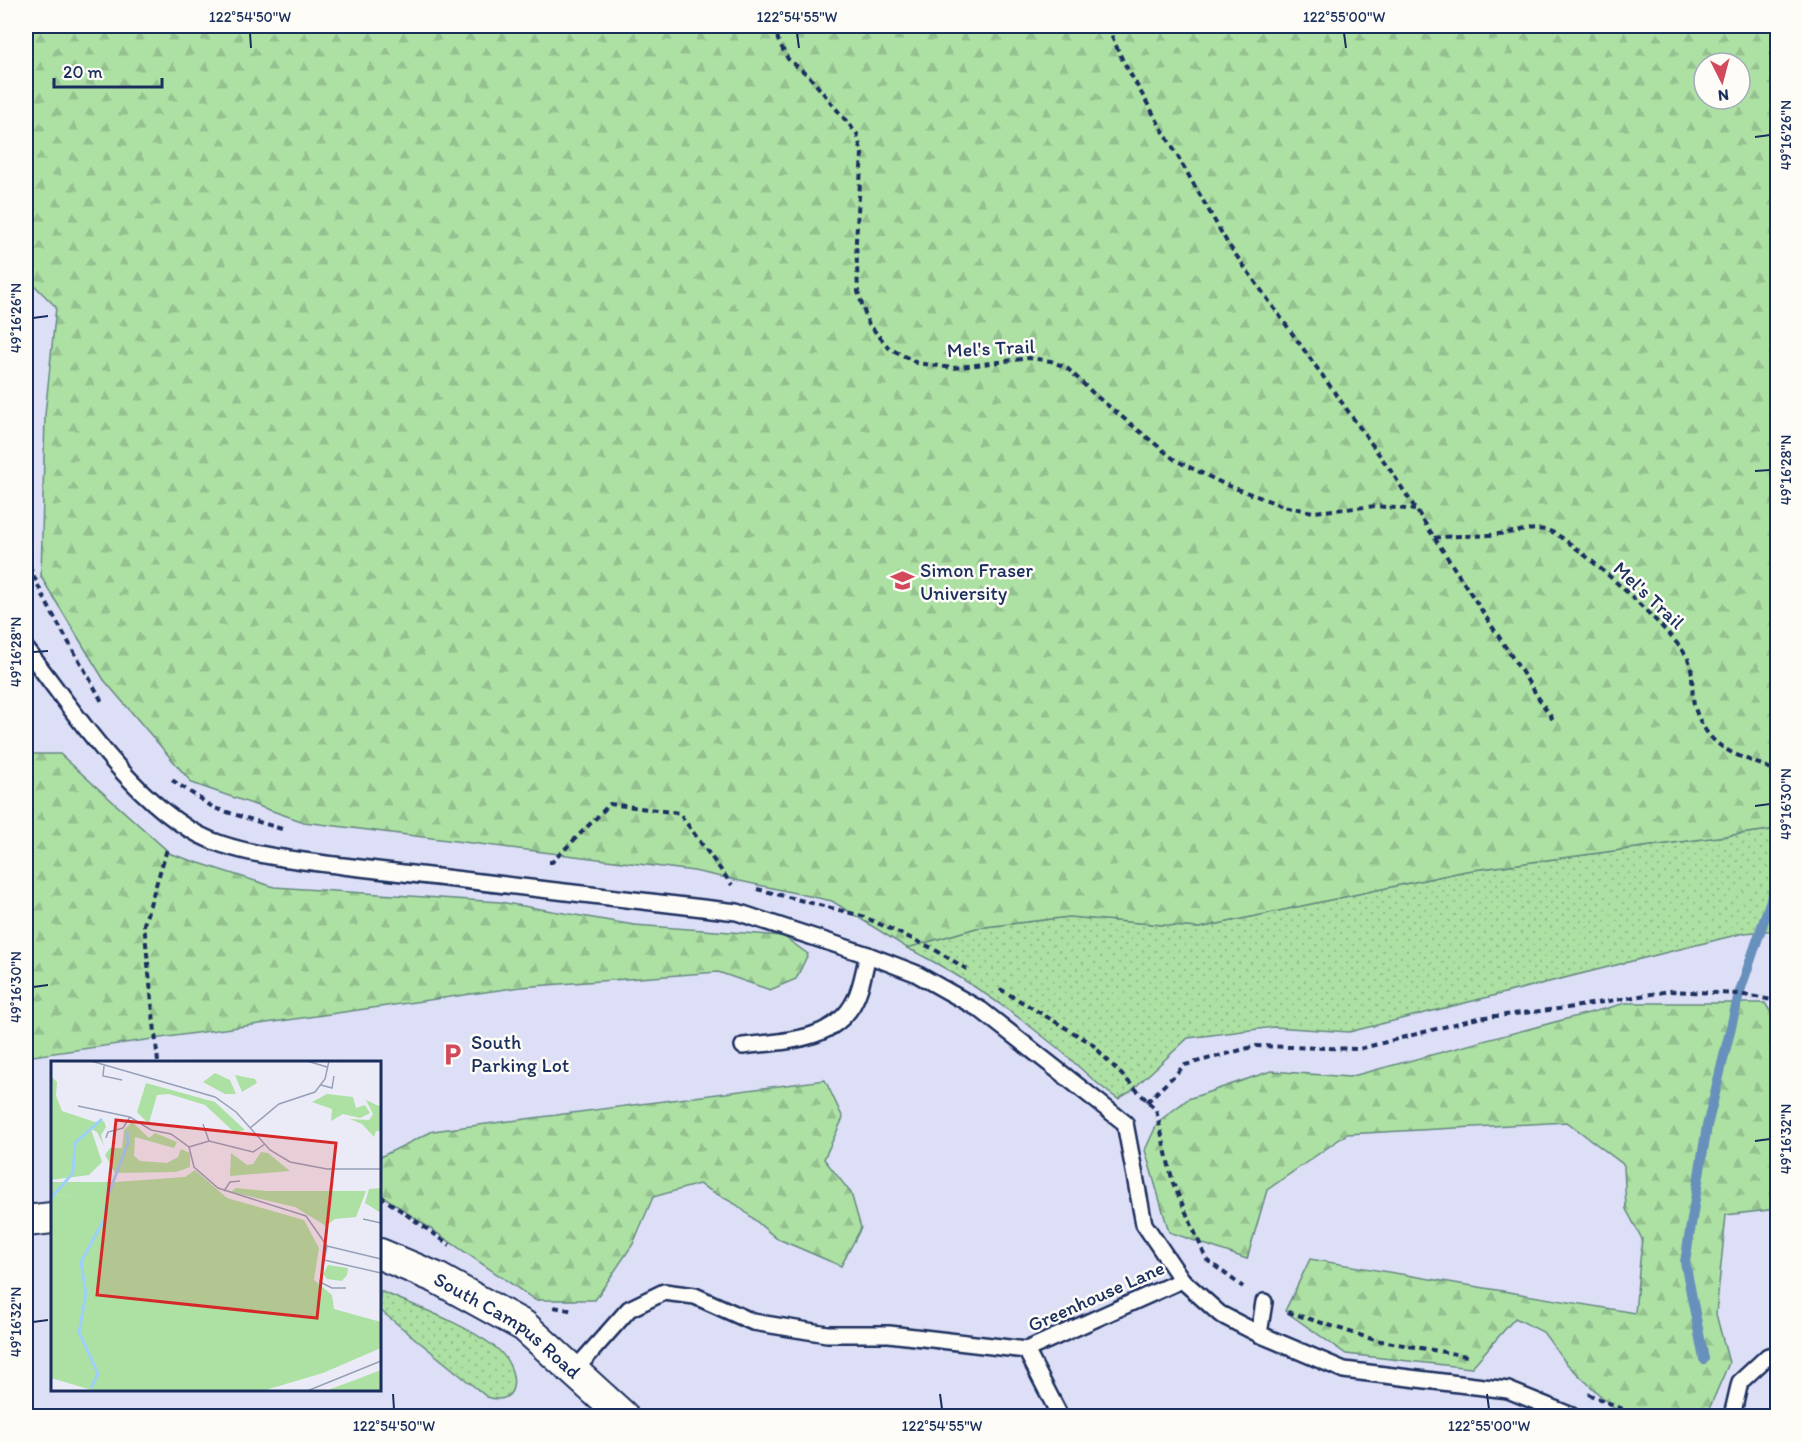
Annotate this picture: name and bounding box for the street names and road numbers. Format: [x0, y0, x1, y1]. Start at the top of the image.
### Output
street label: Mel's Trail [946, 334, 1036, 362]
street label: Mel's Trail [1608, 556, 1690, 634]
street label: Greenhouse Lane [1024, 1255, 1168, 1337]
street label: South Campus Road [430, 1267, 586, 1384]

